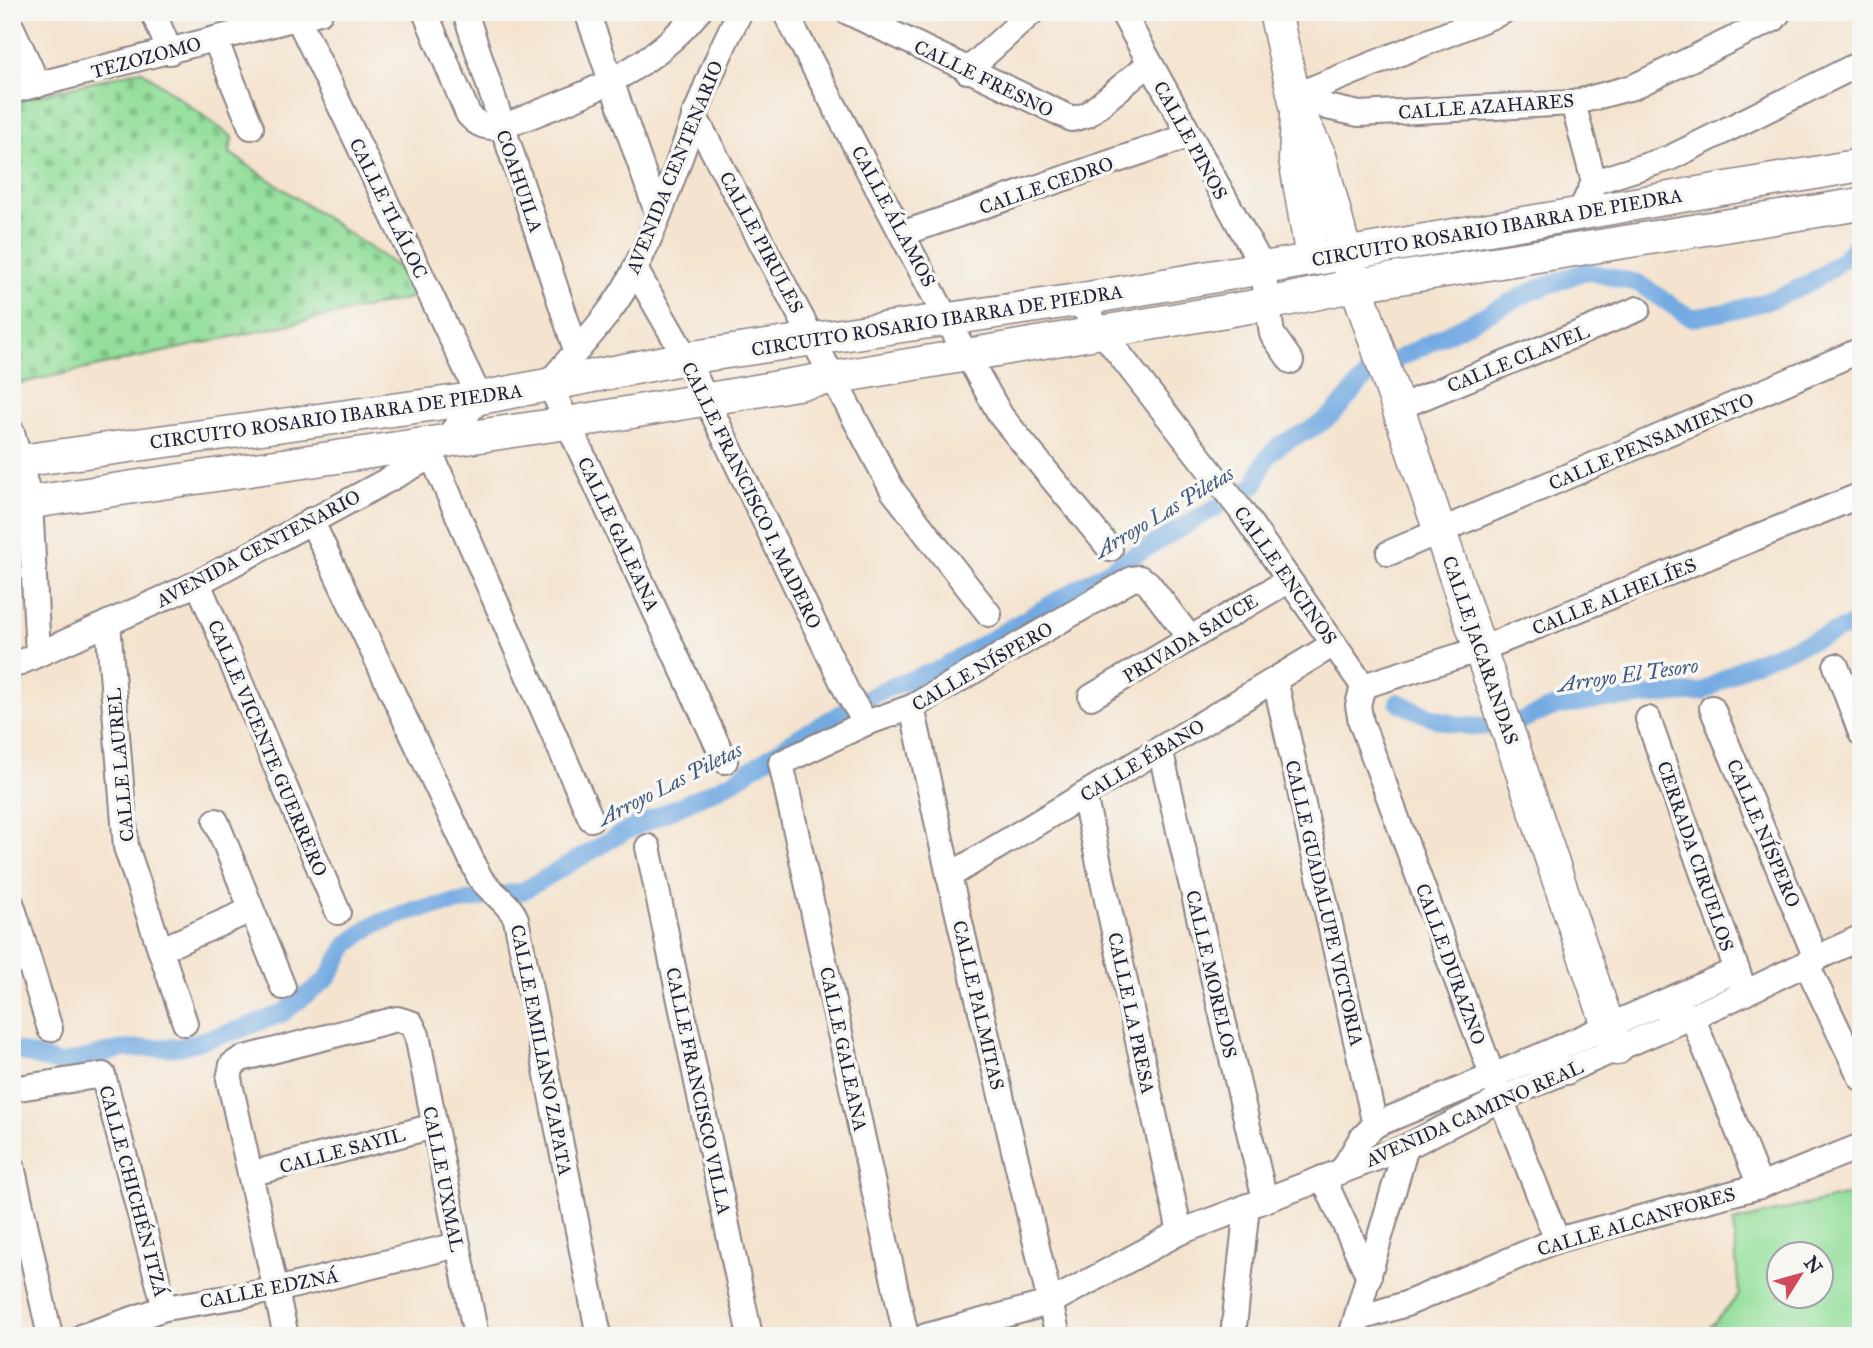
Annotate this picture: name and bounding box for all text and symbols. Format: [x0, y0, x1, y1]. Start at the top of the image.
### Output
street label: TEZOZOMO [89, 32, 204, 83]
street label: CALLE FRESNO [910, 35, 1057, 122]
street label: AVENIDA CENTENARIO [621, 57, 728, 278]
street label: CALLE PINOS [1149, 77, 1233, 204]
street label: CALLE AZAHARES [1397, 89, 1575, 124]
street label: COAHUILA [491, 127, 548, 236]
street label: CALLE TLÁLOC [345, 134, 433, 282]
street label: CALLE ÁLAMOS [847, 141, 941, 291]
street label: CALLE CEDRO [976, 152, 1116, 219]
street label: CALLE PIRULES [715, 168, 809, 317]
street label: CIRCUITO ROSARIO IBARRA DE PIEDRA [1310, 183, 1684, 271]
street label: CIRCUITO ROSARIO IBARRA DE PIEDRA [750, 280, 1125, 361]
street label: CALLE CLAVEL [1444, 319, 1593, 397]
street label: CALLE FRANCISCO I. MADERO [677, 358, 826, 632]
street label: CIRCUITO ROSARIO IBARRA DE PIEDRA [148, 379, 524, 454]
street label: CALLE PENSAMIENTO [1545, 388, 1757, 495]
street label: CALLE GALEANA [573, 453, 664, 615]
water label: Arroyo Las Piletas [1088, 460, 1239, 565]
street label: AVENIDA CENTENARIO [151, 485, 364, 613]
street label: CALLE ENCINOS [1229, 502, 1342, 649]
street label: CALLE ALHELÍES [1528, 552, 1700, 640]
street label: CALLE JACARANDAS [1437, 553, 1524, 748]
street label: PRIVADA SAUCE [1119, 589, 1262, 688]
street label: CALLE NÍSPERO [907, 616, 1057, 716]
street label: CALLE VICENTE GUERRERO [203, 617, 332, 880]
water label: Arroyo El Tesoro [1554, 652, 1700, 698]
street label: CALLE LAUREL [102, 687, 139, 843]
street label: CALLE ÉBANO [1075, 713, 1209, 807]
water label: Arroyo Las Piletas [592, 736, 747, 832]
street label: CALLE NÍSPERO [1722, 755, 1806, 911]
street label: CALLE GUADALUPE VICTORIA [1280, 758, 1369, 1049]
street label: CERRADA CIRUELOS [1652, 758, 1739, 954]
street label: CALLE DURAZNO [1411, 880, 1490, 1048]
street label: CALLE MORELOS [1181, 888, 1242, 1060]
street label: CALLE PALMITAS [948, 918, 1009, 1092]
street label: CALLE EMILIANO ZAPATA [506, 923, 577, 1178]
street label: CALLE LA PRESA [1103, 930, 1160, 1096]
street label: CALLE FRANCISCO VILLA [661, 965, 736, 1217]
street label: CALLE GALEANA [815, 965, 872, 1134]
street label: AVENIDA CAMINO REAL [1361, 1055, 1587, 1172]
street label: CALLE CHICHÉN ITZÁ [94, 1083, 174, 1300]
street label: CALLE UXMAL [418, 1104, 469, 1254]
street label: CALLE SAYIL [277, 1123, 408, 1178]
street label: CALLE ALCANFORES [1535, 1182, 1738, 1261]
north arrow [1764, 1240, 1834, 1310]
text: N [1799, 1252, 1827, 1278]
street label: CALLE EDZNÁ [198, 1263, 341, 1313]

